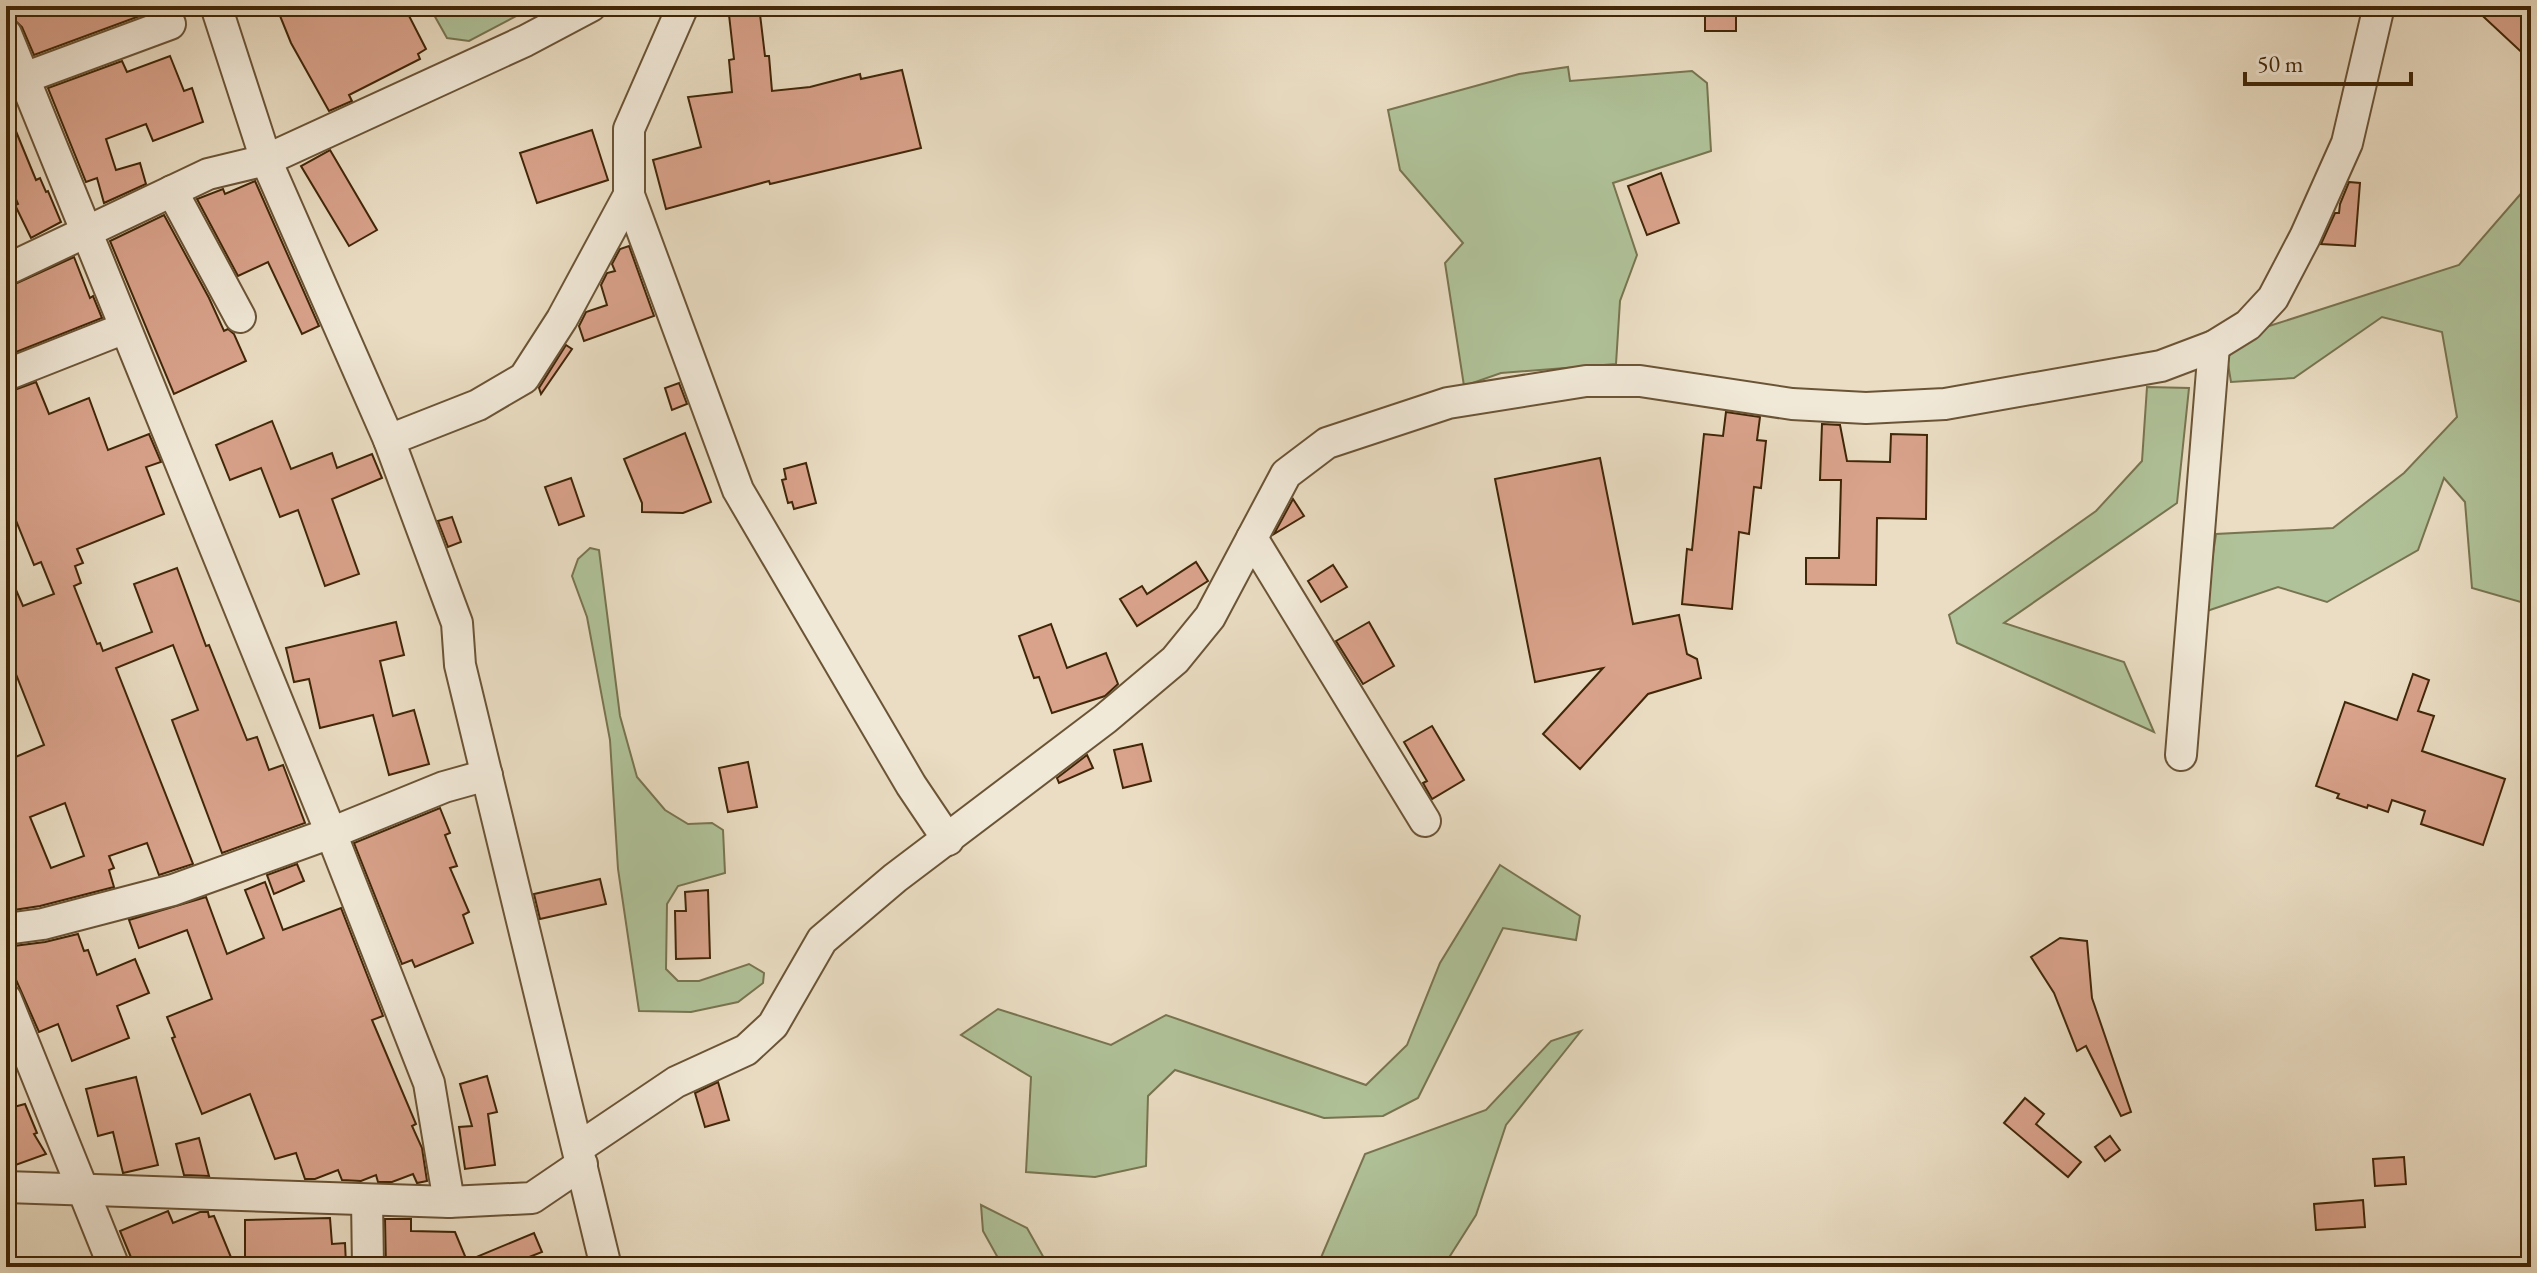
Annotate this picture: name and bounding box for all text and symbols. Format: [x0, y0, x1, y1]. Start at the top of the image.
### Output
scale bar [2245, 36, 2411, 86]
text: 50 m [2257, 48, 2304, 79]

